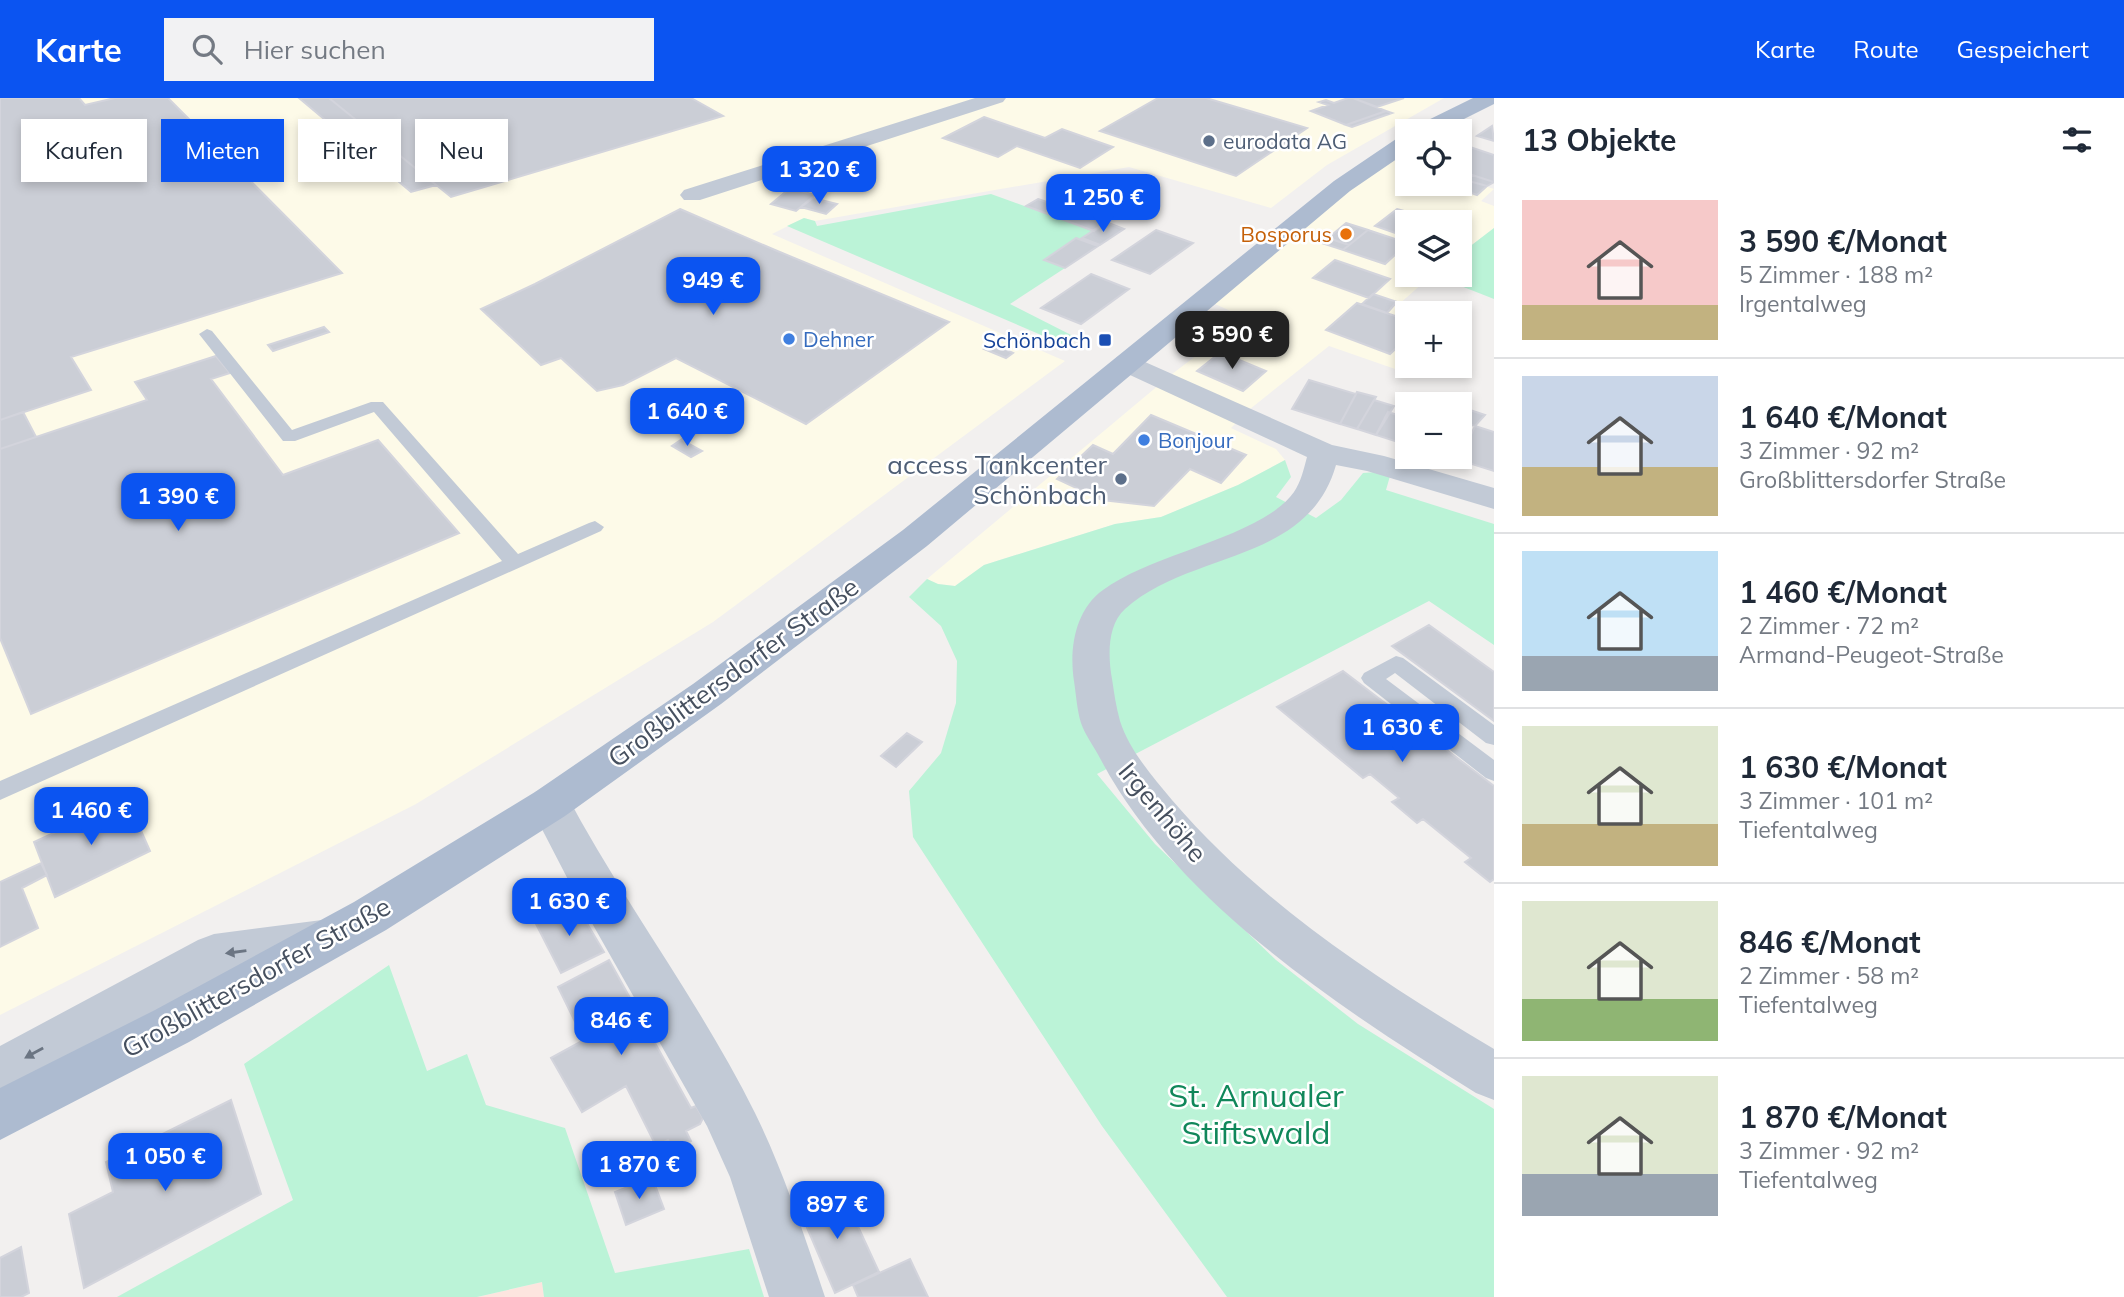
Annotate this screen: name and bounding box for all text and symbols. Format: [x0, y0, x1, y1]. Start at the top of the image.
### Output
search box [164, 18, 654, 81]
text: Karte [35, 29, 122, 70]
icon: search [188, 30, 226, 68]
text: Hier suchen [244, 33, 386, 66]
text: Karte [1755, 34, 1815, 64]
text: Route [1853, 34, 1919, 64]
text: Gespeichert [1957, 34, 2089, 64]
chip: Kaufen [21, 119, 147, 182]
chip: Mieten [161, 119, 284, 182]
chip: Filter [298, 119, 401, 182]
chip: Neu [415, 119, 508, 182]
map controls [1395, 119, 1472, 469]
button: locate [1395, 119, 1472, 196]
text: 13 Objekte [1522, 121, 1676, 159]
icon: filters [2058, 121, 2096, 159]
place label: eurodata AG [1223, 128, 1347, 154]
marker: eurodata AG [1201, 133, 1217, 149]
pin: 1 320 € [754, 146, 884, 206]
text: 1 320 € [778, 154, 860, 183]
pin: 1 250 € [1038, 174, 1168, 234]
text: 1 250 € [1062, 182, 1144, 211]
button: layers [1395, 210, 1472, 287]
place label: Bosporus [1241, 221, 1332, 247]
text: 3 590 €/Monat [1739, 222, 1947, 260]
marker: Bosporus [1338, 226, 1354, 242]
icon: home [1578, 228, 1662, 312]
pin: 949 € [664, 258, 762, 317]
text: 5 Zimmer · 188 m² [1739, 260, 1933, 289]
text: 949 € [682, 265, 744, 294]
text: Irgentalweg [1739, 289, 1867, 318]
button: + [1395, 301, 1472, 378]
pin: 3 590 € [1167, 312, 1297, 371]
text: 3 590 € [1191, 319, 1273, 348]
place label: Dehner [803, 326, 874, 352]
place label: Schönbach [983, 327, 1091, 353]
marker: Dehner [781, 331, 797, 347]
marker: Schönbach [1097, 332, 1113, 348]
pin: 1 640 € [622, 388, 752, 448]
button: − [1395, 392, 1472, 469]
text: 1 640 € [646, 396, 728, 425]
text: 1 640 €/Monat [1739, 398, 1947, 436]
icon: home [1578, 404, 1662, 488]
place label: Bonjour [1158, 427, 1234, 453]
marker: Bonjour [1136, 432, 1152, 448]
text: 3 Zimmer · 92 m² [1739, 436, 1919, 465]
place label: access Tankcenter Schönbach [887, 448, 1108, 511]
text: Großblittersdorfer Straße [1739, 465, 2006, 494]
marker: access Tankcenter Schönbach [1113, 471, 1129, 487]
pin: 1 390 € [113, 474, 243, 533]
text: 1 390 € [137, 481, 219, 510]
street label: Großblittersdorfer Straße [601, 570, 865, 774]
text: 1 460 €/Monat [1739, 573, 1947, 611]
icon: home [1578, 579, 1662, 663]
text: 2 Zimmer · 72 m² [1739, 611, 1919, 640]
text: Armand-Peugeot-Straße [1739, 640, 2004, 669]
pin: 1 630 € [1337, 704, 1467, 764]
text: 1 630 € [1361, 712, 1443, 741]
text: 1 630 €/Monat [1739, 748, 1947, 786]
icon: home [1578, 754, 1662, 838]
street label: Irgenhöhe [1112, 755, 1214, 869]
text: 3 Zimmer · 101 m² [1739, 786, 1933, 815]
pin: 1 460 € [26, 788, 156, 847]
text: 1 460 € [50, 795, 132, 824]
text: Tiefentalweg [1739, 815, 1878, 844]
pin: 1 630 € [504, 878, 634, 938]
text: 1 630 € [528, 886, 610, 915]
street label: Großblittersdorfer Straße [116, 889, 396, 1065]
text: 846 €/Monat [1739, 923, 1921, 961]
icon: home [1578, 929, 1662, 1013]
one-way arrow [225, 946, 247, 957]
text: 2 Zimmer · 58 m² [1739, 961, 1919, 990]
text: Tiefentalweg [1739, 990, 1878, 1019]
pin: 846 € [572, 998, 670, 1057]
text: 846 € [590, 1005, 652, 1034]
one-way arrow [24, 1047, 43, 1059]
park label: St. Arnualer Stiftswald [1168, 1075, 1344, 1152]
text: 1 870 €/Monat [1739, 1098, 1947, 1136]
icon: home [1578, 1104, 1662, 1188]
pin: 1 050 € [100, 1134, 230, 1193]
text: 3 Zimmer · 92 m² [1739, 1136, 1919, 1165]
text: 1 050 € [124, 1141, 206, 1170]
pin: 1 870 € [574, 1142, 704, 1201]
text: 1 870 € [598, 1149, 680, 1178]
text: Tiefentalweg [1739, 1165, 1878, 1194]
pin: 897 € [788, 1182, 886, 1241]
text: 897 € [806, 1189, 868, 1218]

